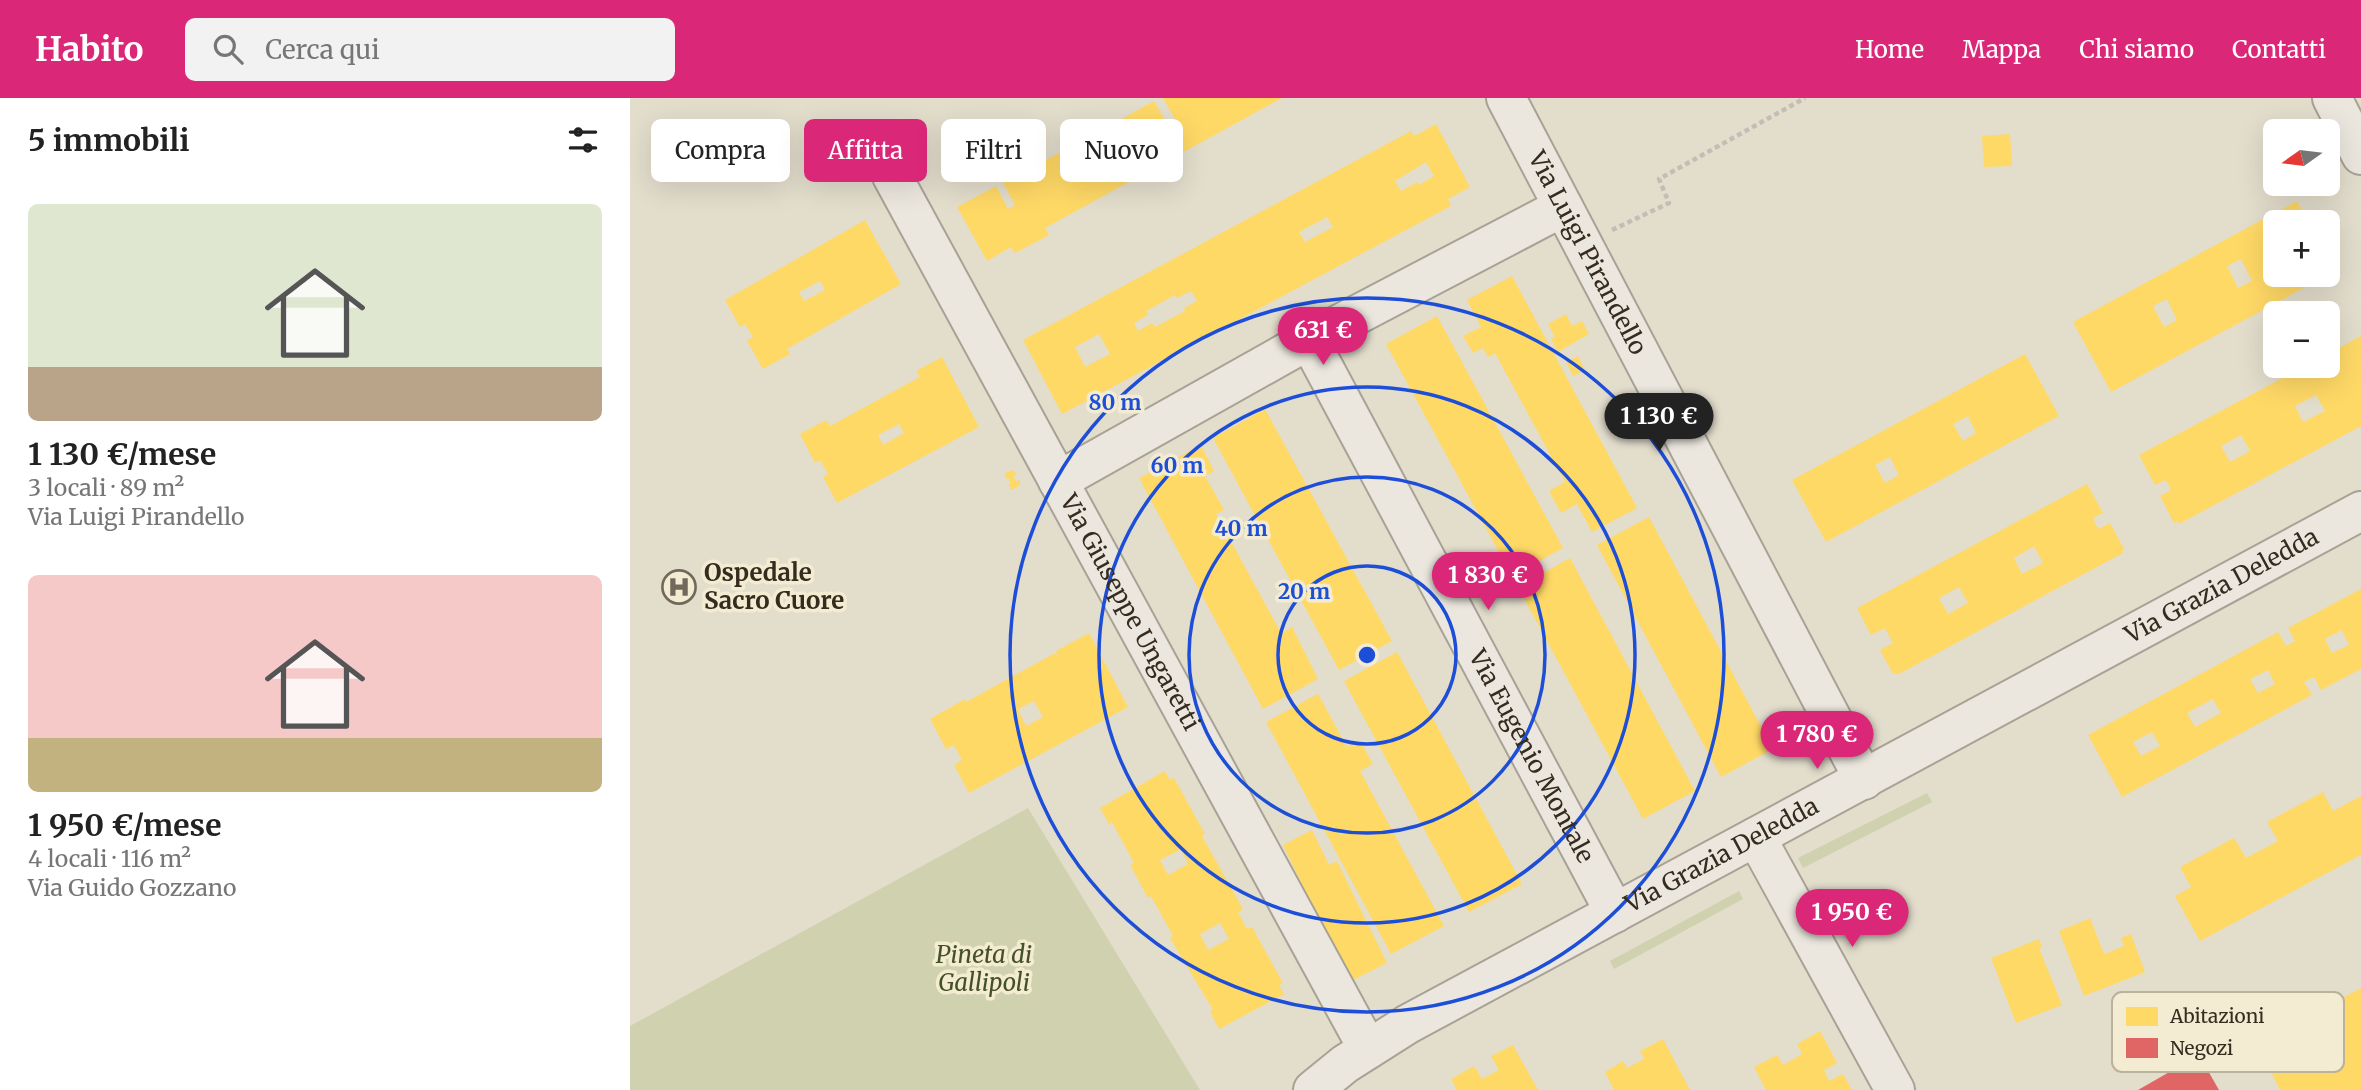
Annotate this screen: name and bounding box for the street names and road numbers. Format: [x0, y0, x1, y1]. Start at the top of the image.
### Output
street label: Via Luigi Pirandello [1521, 145, 1654, 360]
street label: Via Giuseppe Ungaretti [1053, 488, 1207, 736]
street label: Via Grazia Deledda [2118, 521, 2324, 651]
street label: Via Eugenio Montale [1462, 643, 1601, 868]
street label: Via Grazia Deledda [1618, 790, 1824, 920]

